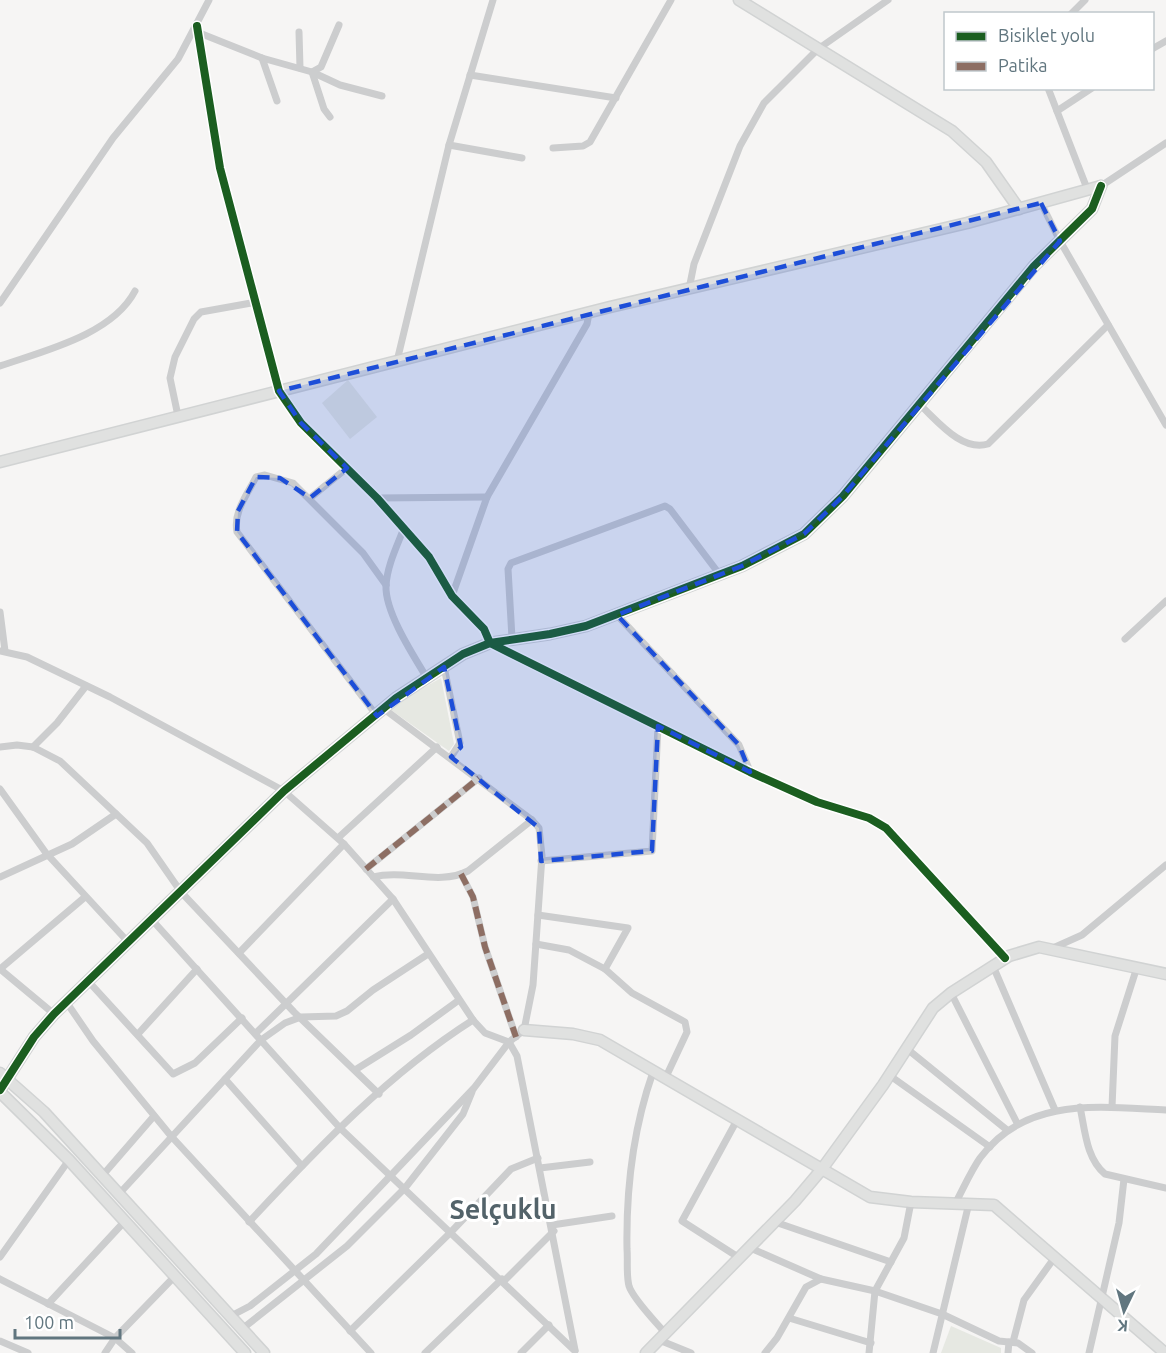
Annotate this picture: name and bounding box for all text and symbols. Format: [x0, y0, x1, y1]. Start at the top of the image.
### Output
legend [944, 12, 1154, 90]
text: Bisiklet yolu [998, 25, 1095, 45]
text: Patika [998, 55, 1048, 75]
district label: Selçuklu [449, 1194, 557, 1225]
north arrow [1094, 1281, 1154, 1341]
scale bar [15, 1302, 120, 1340]
text: 100 m [24, 1312, 74, 1332]
text: K [1116, 1316, 1129, 1335]

